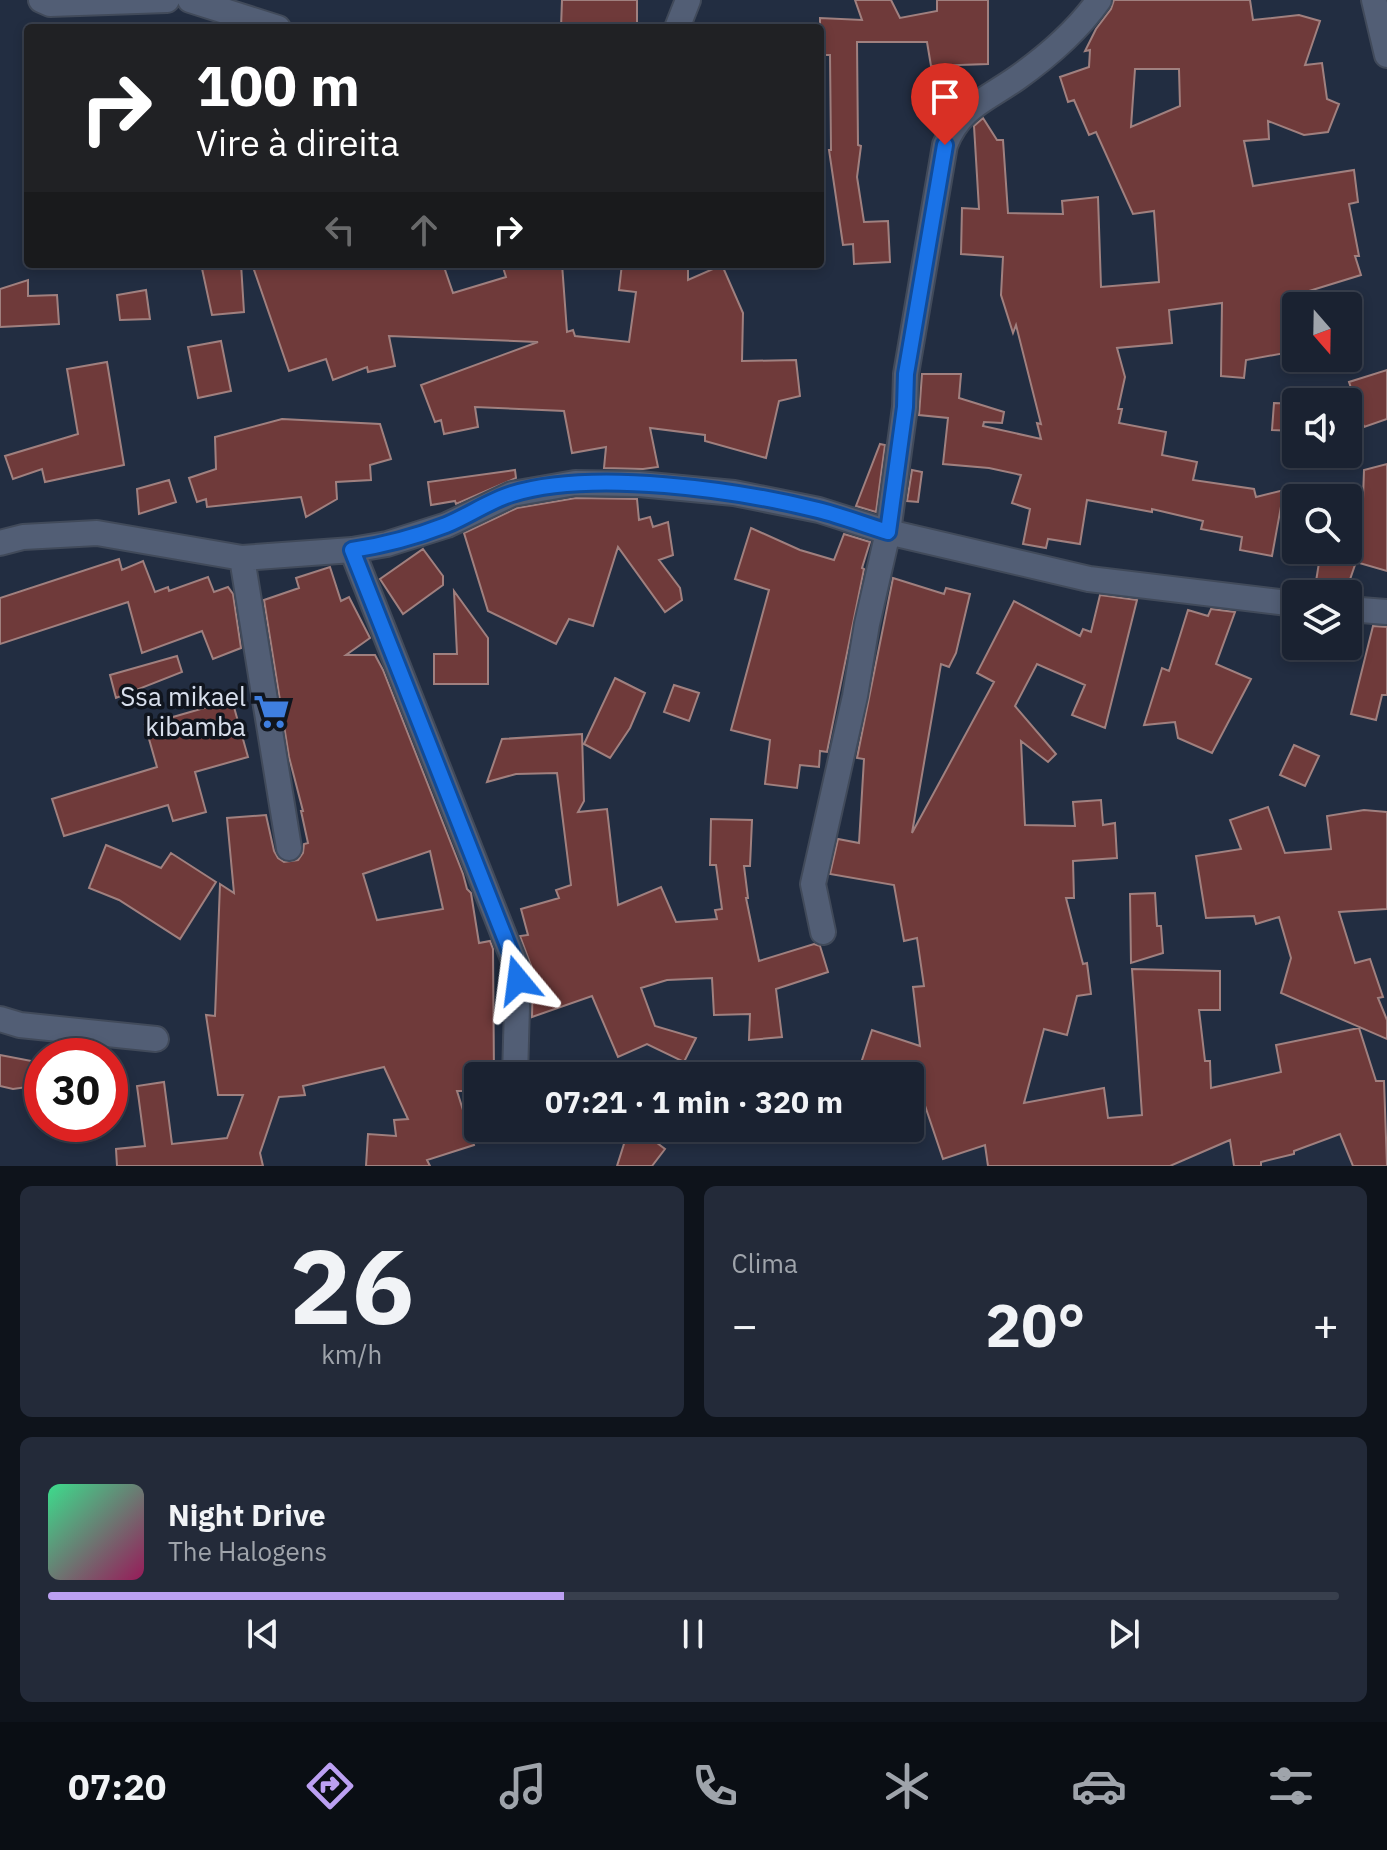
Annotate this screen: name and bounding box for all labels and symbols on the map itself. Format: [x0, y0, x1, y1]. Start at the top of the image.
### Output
pin [911, 63, 979, 145]
north arrow [1282, 292, 1362, 372]
place label: Ssa mikael kibamba [120, 679, 246, 743]
supermarket icon: Ssa mikael kibamba [253, 693, 291, 731]
position arrow [476, 938, 560, 1022]
speed limit sign: 30 [24, 1038, 128, 1142]

